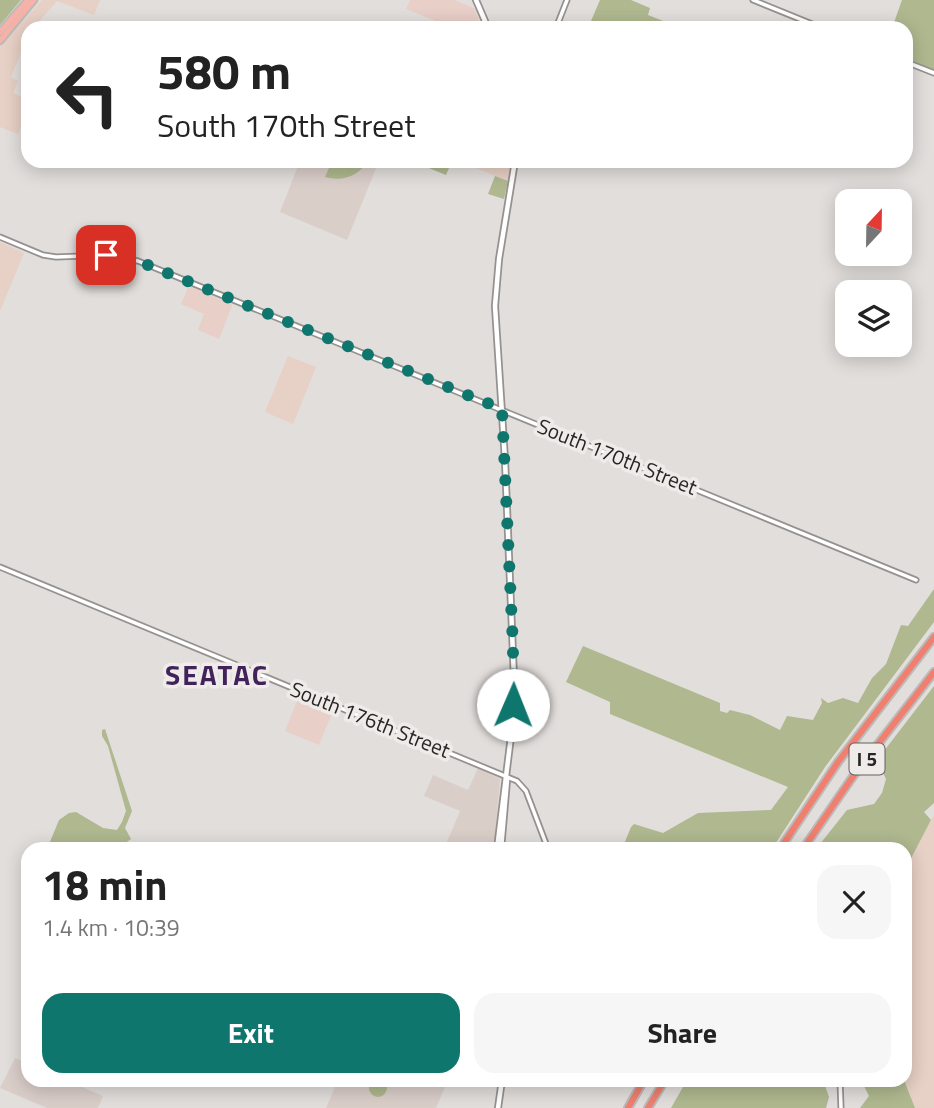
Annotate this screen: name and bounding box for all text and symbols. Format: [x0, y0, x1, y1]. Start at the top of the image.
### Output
text: 580 m [157, 33, 291, 108]
icon: left [42, 49, 133, 140]
text: South 170th Street [157, 101, 415, 149]
north arrow [835, 189, 912, 266]
map controls [835, 189, 912, 357]
pin [76, 225, 136, 285]
icon: arrive [87, 236, 125, 274]
button: layers [835, 280, 912, 357]
street label: South 170th Street [533, 409, 703, 503]
district label: SEATAC [165, 653, 269, 696]
position arrow [476, 668, 550, 742]
street label: South 176th Street [286, 672, 456, 766]
road number: I 5 [850, 744, 884, 774]
text: 18 min [42, 852, 168, 916]
button: close [817, 865, 891, 939]
text: 1.4 km · 10:39 [42, 910, 180, 945]
button: Exit [42, 993, 460, 1073]
button: Share [474, 993, 891, 1073]

